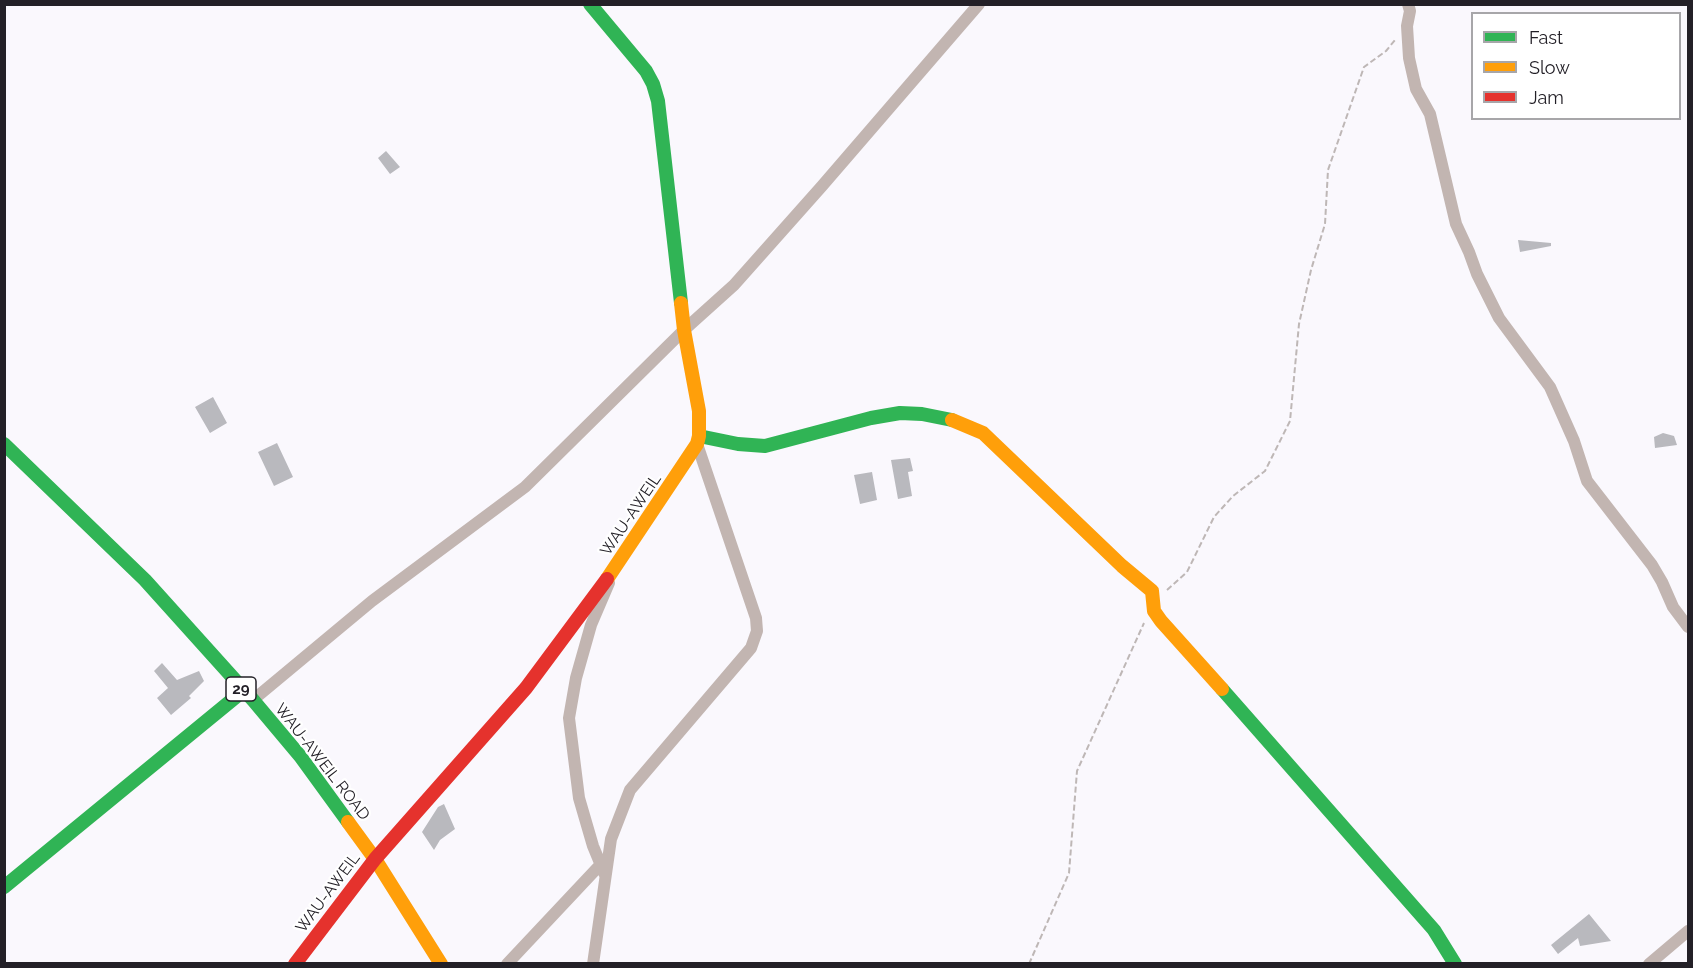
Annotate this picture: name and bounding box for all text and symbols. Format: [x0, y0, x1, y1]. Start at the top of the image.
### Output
legend [1471, 12, 1681, 120]
text: Fast [1529, 27, 1563, 48]
text: Slow [1529, 57, 1570, 78]
text: Jam [1529, 87, 1564, 108]
street label: WAU-AWEIL [597, 470, 665, 560]
road number: 29 [226, 677, 256, 701]
street label: WAU-AWEIL ROAD [270, 700, 374, 824]
street label: WAU-AWEIL [292, 849, 364, 937]

